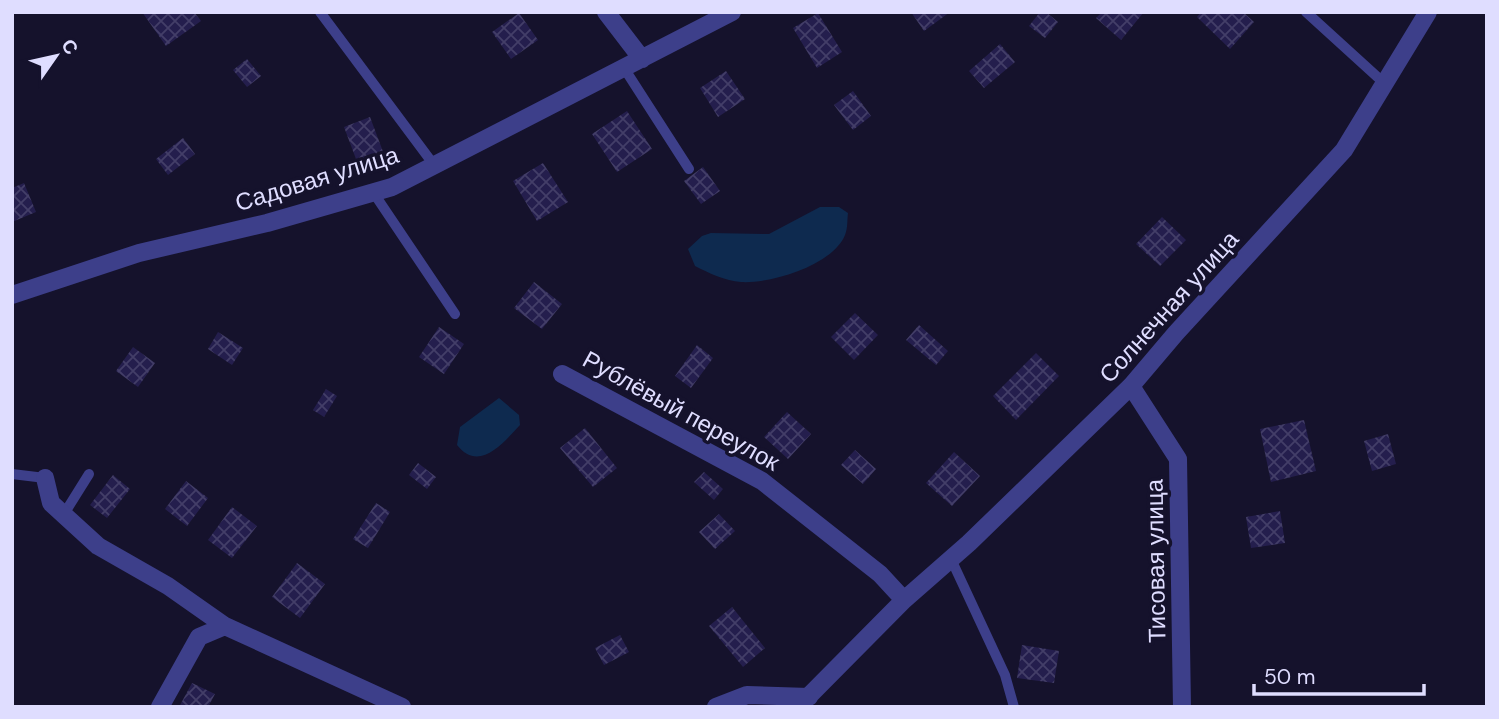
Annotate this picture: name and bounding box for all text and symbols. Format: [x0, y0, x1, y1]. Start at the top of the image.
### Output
north arrow [21, 21, 91, 91]
text: С [55, 34, 84, 60]
street label: Садовая улица [231, 139, 403, 218]
street label: Солнечная улица [1092, 224, 1246, 389]
street label: Рублёвый переулок [577, 344, 786, 478]
street label: Тисовая улица [1139, 478, 1172, 643]
scale bar [1254, 652, 1424, 696]
text: 50 m [1264, 663, 1315, 691]

